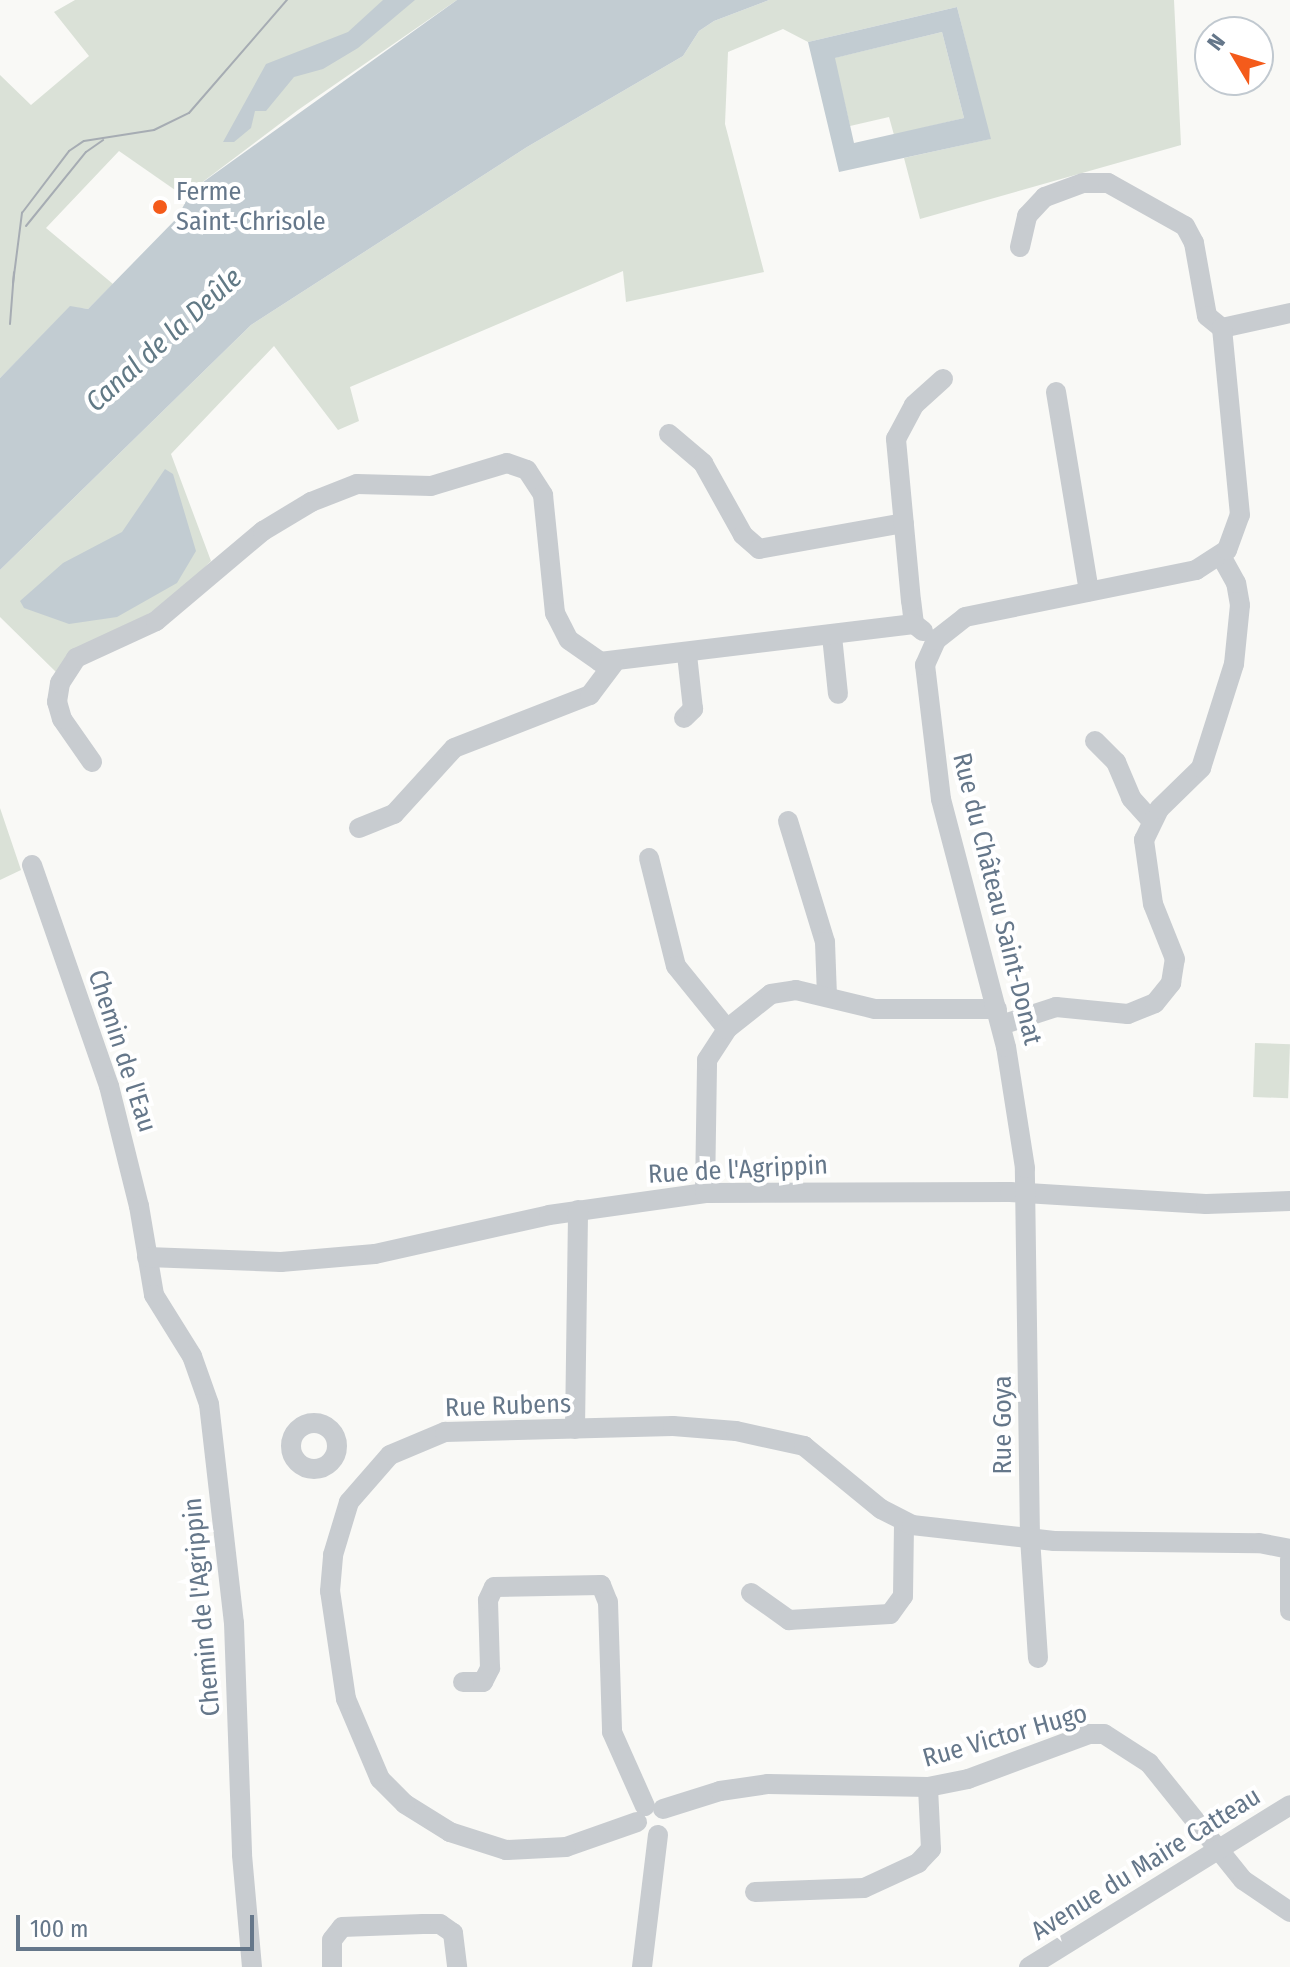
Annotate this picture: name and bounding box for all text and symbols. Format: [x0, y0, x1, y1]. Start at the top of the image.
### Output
north arrow [1194, 16, 1274, 96]
text: N [1202, 29, 1231, 56]
place label: Ferme Saint-Chrisole [176, 176, 326, 238]
marker: Ferme Saint-Chrisole [151, 198, 169, 216]
water label: Canal de la Deûle [79, 261, 249, 419]
street label: Rue du Château Saint-Donat [946, 750, 1048, 1048]
street label: Chemin de l'Eau [81, 966, 163, 1136]
street label: Rue de l'Agrippin [647, 1150, 829, 1190]
street label: Rue Goya [987, 1375, 1019, 1475]
street label: Rue Rubens [445, 1388, 571, 1424]
street label: Chemin de l'Agrippin [177, 1496, 227, 1718]
street label: Rue Victor Hugo [919, 1698, 1091, 1774]
street label: Avenue du Maire Catteau [1026, 1781, 1266, 1947]
scale bar [20, 1899, 258, 1949]
text: 100 m [30, 1915, 88, 1943]

